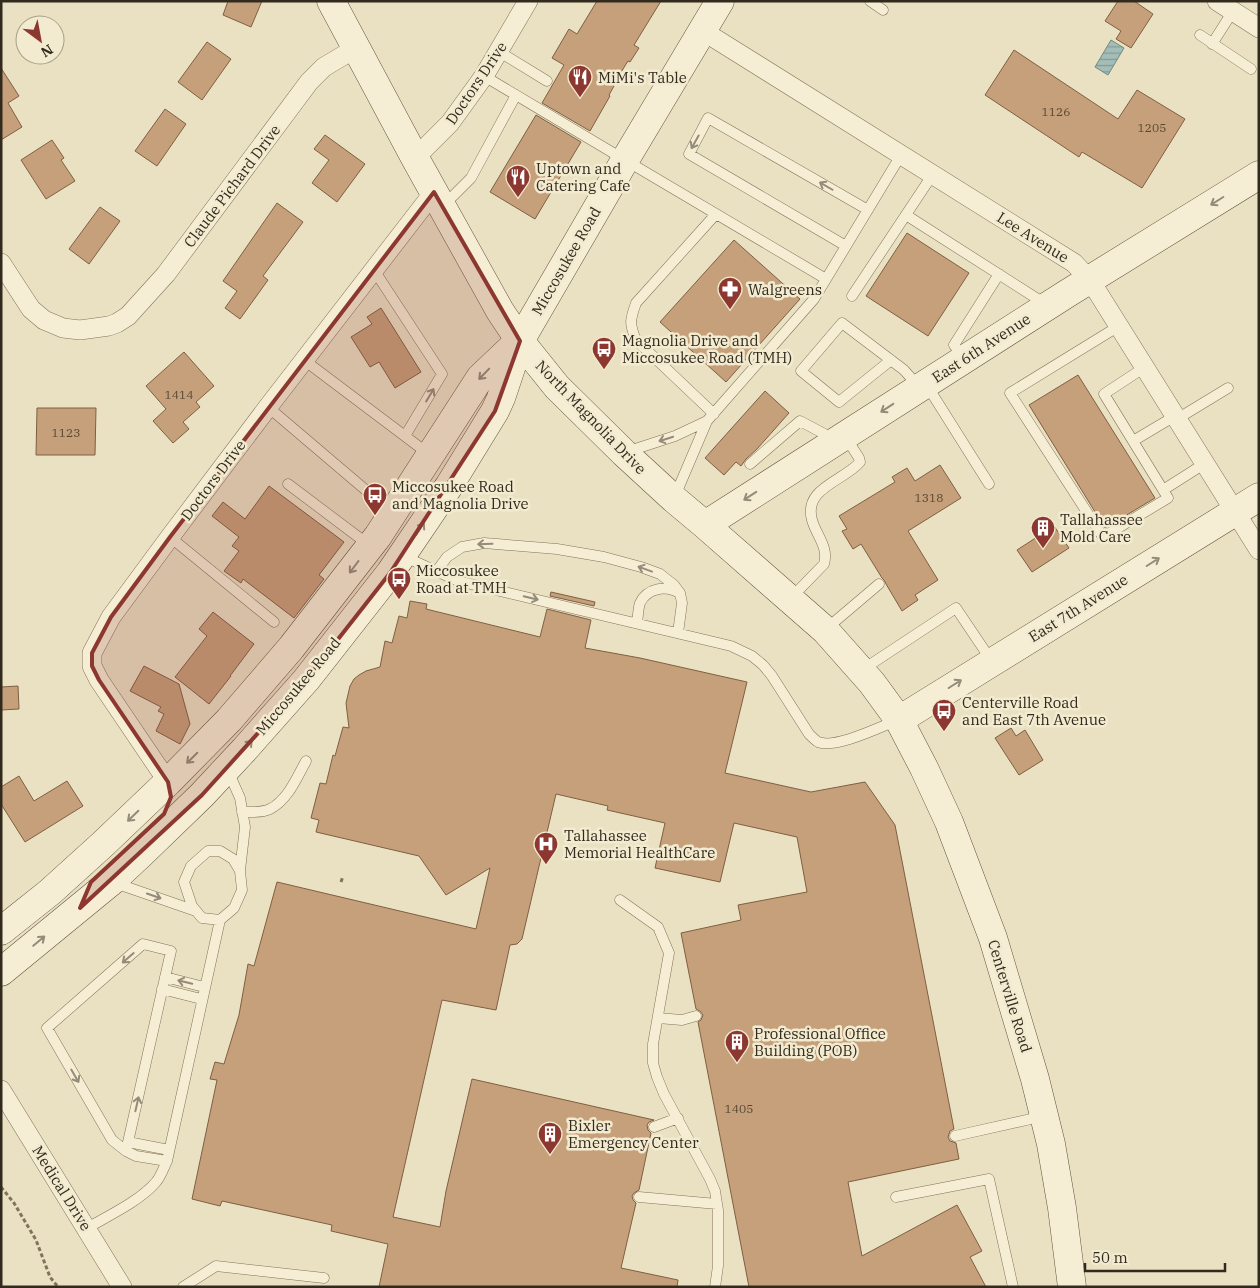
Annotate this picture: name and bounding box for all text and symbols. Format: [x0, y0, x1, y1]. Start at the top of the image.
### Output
north arrow [15, 15, 65, 65]
street label: Doctors Drive [441, 38, 511, 128]
text: N [37, 40, 56, 62]
restaurant icon: MiMi's Table [567, 64, 593, 98]
place label: MiMi's Table [598, 68, 687, 87]
house number: 1126 [1042, 104, 1070, 119]
house number: 1205 [1138, 120, 1166, 135]
street label: Claude Pichard Drive [180, 121, 284, 251]
one-way arrow [690, 134, 699, 149]
place label: Uptown and Catering Cafe [536, 159, 630, 195]
restaurant icon: Uptown and Catering Cafe [505, 164, 531, 198]
one-way arrow [819, 180, 833, 190]
one-way arrow [1211, 196, 1225, 206]
street label: Miccosukee Road [527, 203, 605, 319]
street label: Lee Avenue [994, 207, 1072, 267]
pharmacy icon: Walgreens [717, 276, 743, 310]
place label: Walgreens [748, 280, 822, 299]
street label: East 6th Avenue [928, 309, 1034, 387]
place label: Magnolia Drive and Miccosukee Road (TMH) [622, 331, 792, 367]
bus stop icon: Magnolia Drive and Miccosukee Road (TMH) [591, 336, 617, 370]
street label: North Magnolia Drive [532, 356, 650, 478]
one-way arrow [478, 368, 490, 381]
house number: 1414 [165, 387, 193, 402]
one-way arrow [425, 388, 435, 402]
one-way arrow [881, 404, 895, 414]
house number: 1123 [52, 425, 80, 440]
one-way arrow [659, 435, 674, 444]
street label: Doctors Drive [177, 436, 249, 524]
place label: Miccosukee Road and Magnolia Drive [392, 477, 529, 513]
bus stop icon: Miccosukee Road and Magnolia Drive [362, 482, 388, 516]
house number: 1318 [915, 490, 943, 505]
one-way arrow [744, 491, 758, 501]
place label: Tallahassee Mold Care [1060, 510, 1143, 546]
building icon: Tallahassee Mold Care [1030, 515, 1056, 549]
one-way arrow [415, 522, 425, 536]
one-way arrow [478, 539, 494, 549]
one-way arrow [1145, 557, 1159, 567]
one-way arrow [349, 560, 359, 574]
place label: Miccosukee Road at TMH [416, 561, 507, 597]
one-way arrow [638, 564, 654, 573]
bus stop icon: Miccosukee Road at TMH [386, 566, 412, 600]
street label: East 7th Avenue [1025, 570, 1131, 646]
one-way arrow [522, 594, 538, 603]
street label: Miccosukee Road [252, 633, 344, 739]
one-way arrow [947, 679, 961, 689]
place label: Centerville Road and East 7th Avenue [962, 693, 1106, 729]
bus stop icon: Centerville Road and East 7th Avenue [931, 698, 957, 732]
one-way arrow [241, 740, 253, 753]
one-way arrow [185, 752, 198, 764]
one-way arrow [126, 810, 139, 822]
place label: Tallahassee Memorial HealthCare [564, 826, 715, 862]
hospital icon: Tallahassee Memorial HealthCare [533, 831, 559, 865]
one-way arrow [146, 892, 161, 901]
one-way arrow [33, 936, 46, 947]
street label: Centerville Road [984, 937, 1036, 1055]
one-way arrow [121, 952, 134, 963]
one-way arrow [177, 977, 193, 986]
place label: Professional Office Building (POB) [754, 1024, 886, 1060]
building icon: Professional Office Building (POB) [724, 1029, 750, 1063]
one-way arrow [70, 1068, 80, 1082]
one-way arrow [133, 1096, 142, 1112]
house number: 1405 [725, 1101, 753, 1116]
place label: Bixler Emergency Center [568, 1116, 699, 1152]
building icon: Bixler Emergency Center [537, 1121, 563, 1155]
street label: Medical Drive [28, 1142, 96, 1234]
scale bar [1085, 1240, 1225, 1272]
text: 50 m [1092, 1248, 1128, 1267]

